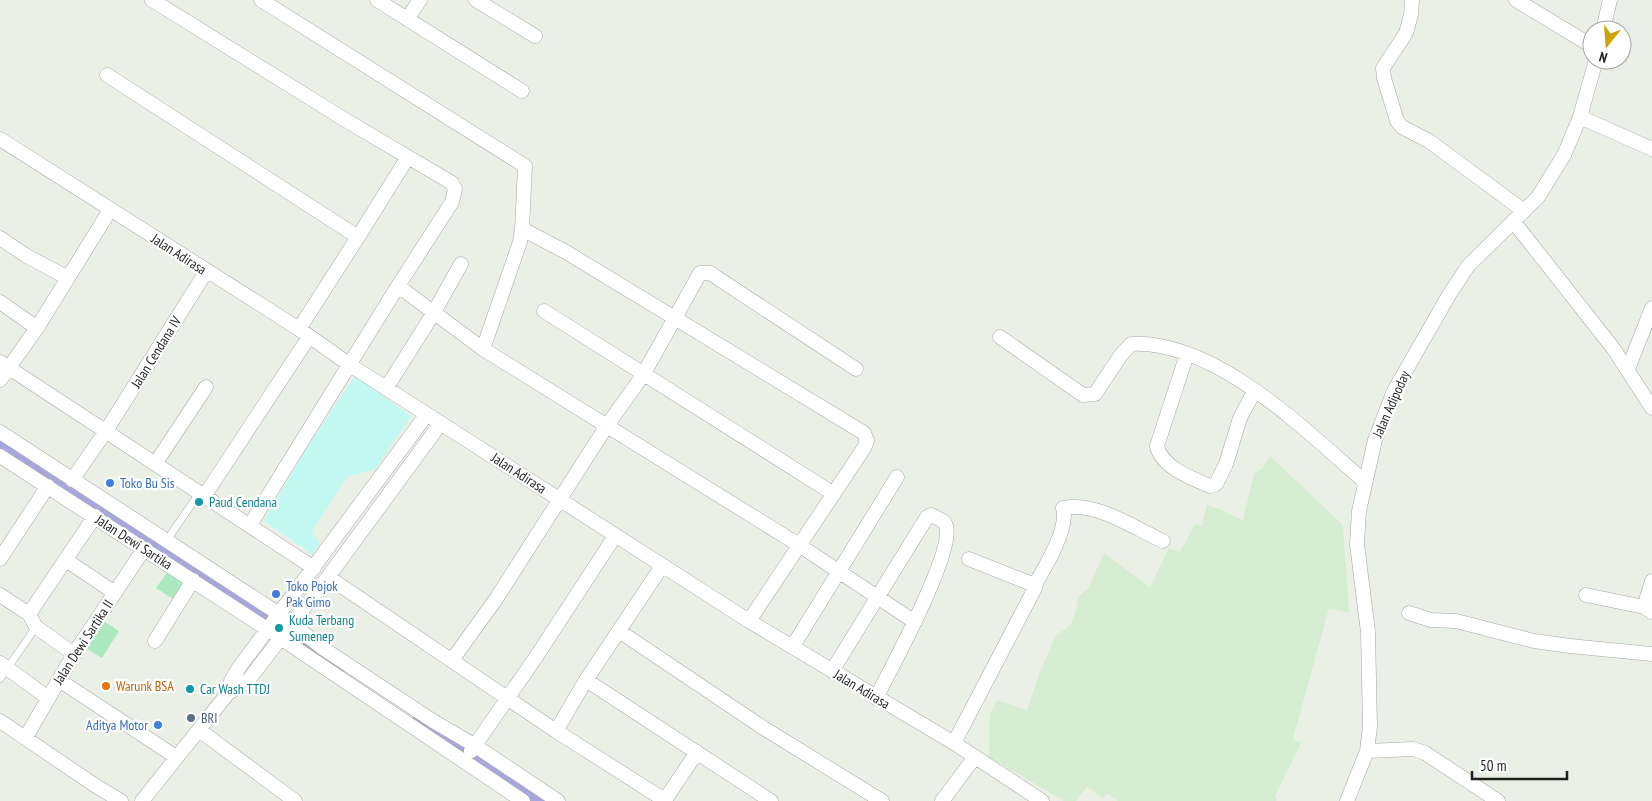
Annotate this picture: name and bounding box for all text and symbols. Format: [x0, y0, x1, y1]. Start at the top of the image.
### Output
north arrow [1582, 20, 1632, 70]
text: N [1597, 48, 1609, 67]
street label: Jalan Adirasa [147, 229, 210, 278]
street label: Jalan Cendana IV [126, 312, 185, 392]
street label: Jalan Adipoday [1368, 367, 1414, 441]
street label: Jalan Adirasa [487, 448, 550, 497]
place label: Toko Bu Sis [120, 474, 175, 492]
marker: Toko Bu Sis [104, 477, 116, 489]
place label: Paud Cendana [209, 493, 277, 511]
marker: Paud Cendana [193, 496, 205, 508]
street label: Jalan Dewi Sartika [91, 510, 176, 573]
place label: Toko Pojok Pak Gimo [286, 577, 338, 611]
marker: Toko Pojok Pak Gimo [270, 588, 282, 600]
street label: Jalan Dewi Sartika II [48, 596, 117, 689]
place label: Kuda Terbang Sumenep [289, 611, 354, 645]
marker: Kuda Terbang Sumenep [273, 622, 285, 634]
street label: Jalan Adirasa [830, 665, 893, 713]
place label: Warunk BSA [116, 677, 174, 695]
marker: Warunk BSA [100, 680, 112, 692]
place label: Car Wash TTDJ [200, 680, 270, 698]
marker: Car Wash TTDJ [184, 683, 196, 695]
place label: BRI [201, 709, 218, 727]
marker: BRI [185, 712, 197, 724]
place label: Aditya Motor [86, 716, 148, 734]
marker: Aditya Motor [152, 719, 164, 731]
scale bar [1472, 748, 1567, 780]
text: 50 m [1480, 756, 1506, 775]

